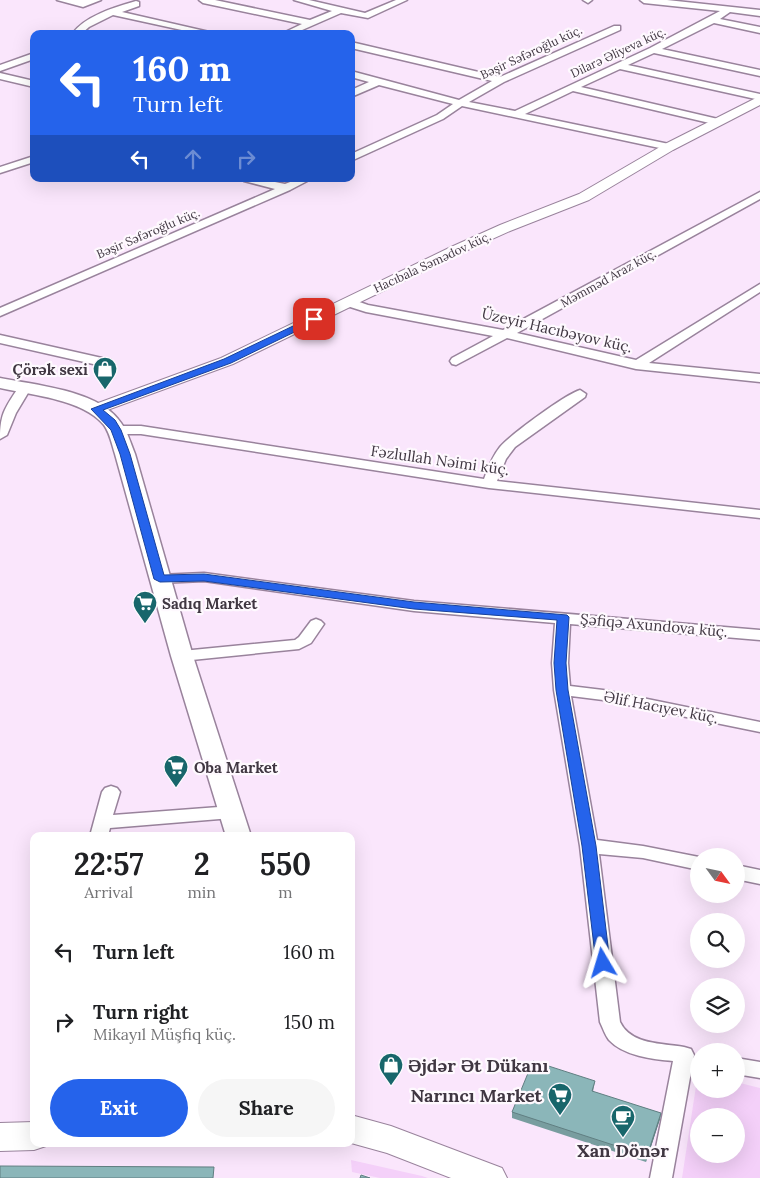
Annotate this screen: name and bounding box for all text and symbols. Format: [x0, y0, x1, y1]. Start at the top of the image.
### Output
street label: Bəşir Səfəroğlu küç. [478, 22, 584, 82]
street label: Dilarə Əliyeva küç. [568, 23, 668, 81]
text: 160 m [133, 46, 231, 91]
icon: left [50, 50, 115, 115]
text: Turn left [133, 90, 223, 118]
icon: left [126, 145, 154, 173]
icon: ahead [179, 145, 207, 173]
icon: right [232, 145, 260, 173]
street label: Bəşir Səfəroğlu küç. [94, 204, 202, 262]
street label: Hacıbala Səmədov küç. [371, 228, 493, 296]
street label: Məmməd Araz küç. [558, 246, 658, 310]
pin [293, 298, 335, 340]
street label: Üzeyir Hacıbəyov küç. [480, 303, 634, 357]
icon: arrive [300, 305, 328, 333]
shop icon: Çörək sexi [92, 356, 118, 390]
place label: Çörək sexi [13, 360, 88, 379]
street label: Fəzlullah Nəimi küç. [369, 441, 511, 479]
supermarket icon: Sadıq Market [132, 590, 158, 624]
place label: Sadıq Market [162, 594, 258, 613]
street label: Şəfiqə Axundova küç. [579, 609, 729, 641]
street label: Əlif Hacıyev küç. [602, 687, 720, 727]
supermarket icon: Oba Market [163, 754, 189, 788]
place label: Oba Market [194, 758, 279, 777]
text: 22:57 [74, 845, 144, 883]
text: 2 [194, 845, 210, 883]
text: 550 [260, 845, 311, 883]
north arrow [690, 848, 745, 902]
map controls [690, 848, 745, 1163]
text: Arrival [84, 882, 133, 902]
text: min [187, 882, 216, 902]
text: m [278, 882, 293, 902]
button: search [690, 913, 745, 968]
position arrow [576, 936, 628, 988]
icon: left [50, 938, 78, 966]
text: Turn left [93, 940, 174, 964]
text: 160 m [283, 940, 335, 964]
button: layers [690, 978, 745, 1033]
text: Turn right [93, 1000, 189, 1024]
icon: right [50, 1008, 78, 1036]
text: 150 m [284, 1010, 335, 1034]
text: Mikayıl Müşfiq küç. [93, 1024, 236, 1044]
button: + [690, 1043, 745, 1098]
shop icon: Əjdər Ət Dükanı [378, 1052, 404, 1086]
place label: Əjdər Ət Dükanı [408, 1054, 549, 1077]
button: Exit [50, 1079, 188, 1137]
button: Share [198, 1079, 335, 1137]
supermarket icon: Narıncı Market [547, 1082, 573, 1116]
place label: Narıncı Market [411, 1084, 543, 1107]
cafe icon: Xan Dönər [610, 1104, 636, 1138]
button: − [690, 1108, 745, 1163]
place label: Xan Dönər [577, 1139, 669, 1162]

